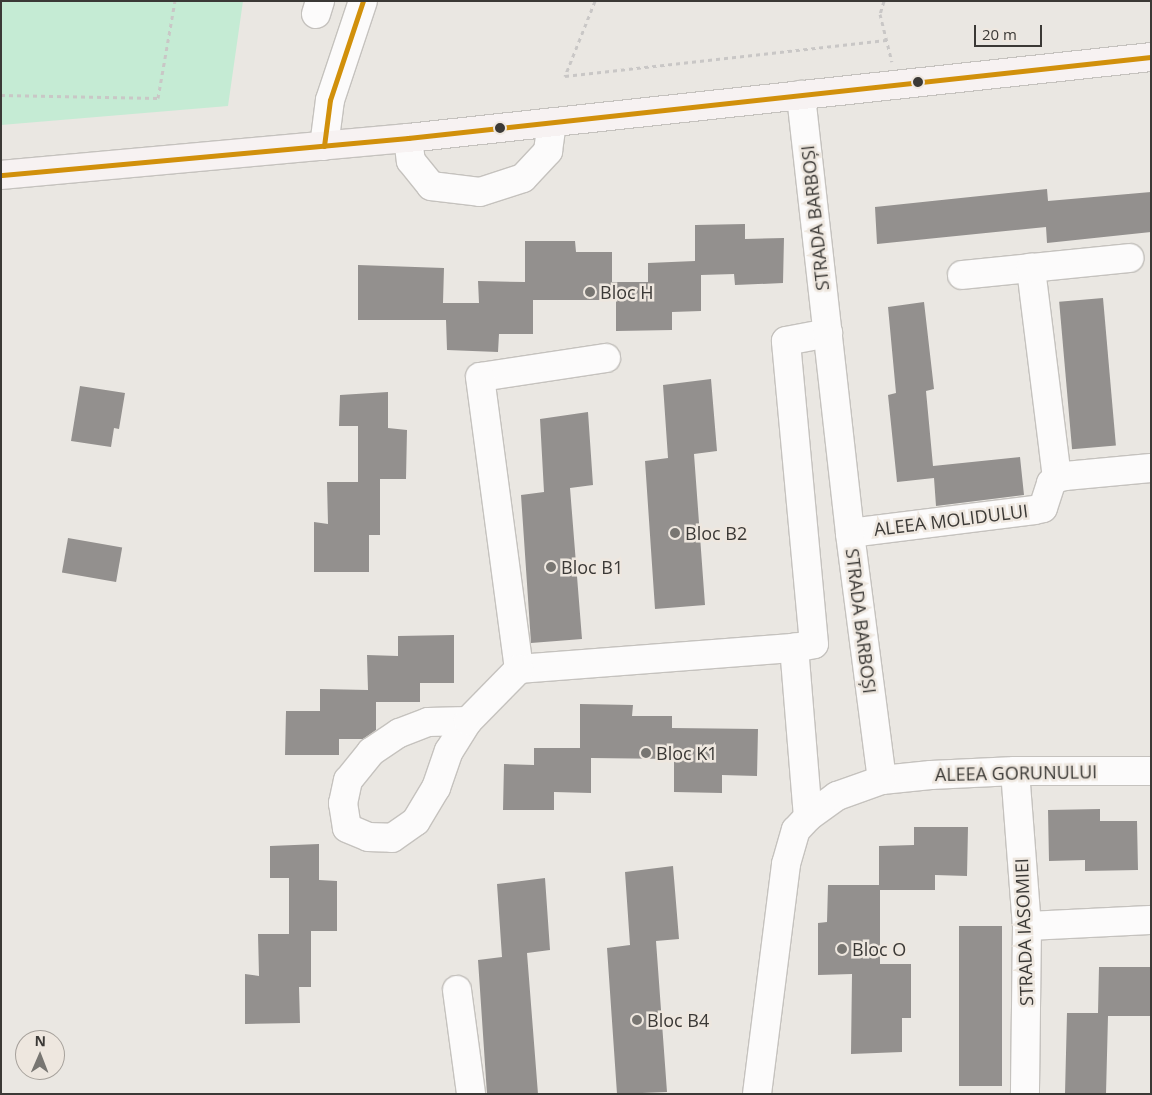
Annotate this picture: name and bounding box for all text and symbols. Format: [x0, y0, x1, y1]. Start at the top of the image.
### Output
scale bar [977, 15, 1044, 47]
text: 20 m [982, 24, 1017, 44]
unlabelled marker [913, 77, 923, 87]
unlabelled marker [495, 123, 505, 133]
street label: STRADA BARBOȘI [797, 144, 833, 292]
place label: Bloc H [600, 281, 654, 303]
marker: Bloc H [584, 286, 596, 298]
street label: ALEEA MOLIDULUI [873, 500, 1029, 540]
place label: Bloc B2 [685, 522, 747, 544]
marker: Bloc B2 [669, 527, 681, 539]
street label: STRADA BARBOȘI [841, 547, 881, 695]
place label: Bloc B1 [561, 556, 623, 578]
marker: Bloc B1 [545, 561, 557, 573]
place label: Bloc K1 [656, 742, 718, 764]
marker: Bloc K1 [640, 747, 652, 759]
street label: ALEEA GORUNULUI [935, 761, 1097, 785]
street label: STRADA IASOMIEI [1011, 858, 1037, 1006]
place label: Bloc O [852, 938, 906, 960]
marker: Bloc O [836, 943, 848, 955]
place label: Bloc B4 [647, 1009, 709, 1031]
marker: Bloc B4 [631, 1014, 643, 1026]
north arrow [15, 1030, 65, 1080]
text: N [34, 1031, 46, 1050]

